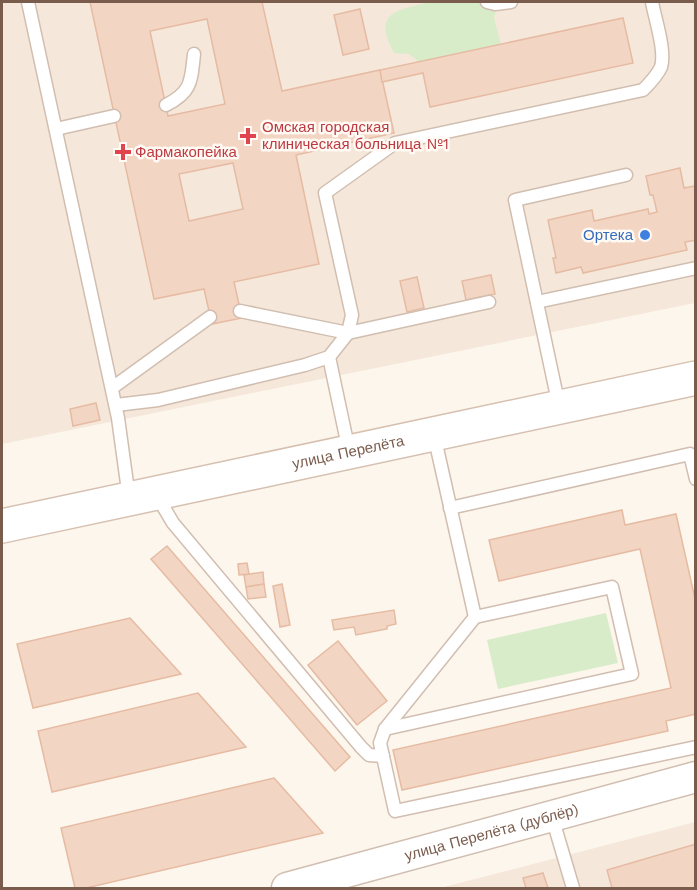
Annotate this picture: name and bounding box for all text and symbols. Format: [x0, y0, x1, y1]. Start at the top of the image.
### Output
place label: Омская городская клиническая больница №1 [262, 118, 449, 153]
marker: Омская городская клиническая больница №1 [239, 127, 257, 145]
place label: Фармакопейка [135, 143, 238, 161]
marker: Фармакопейка [116, 145, 130, 159]
place label: Ортека [583, 226, 634, 244]
marker: Ортека [638, 228, 652, 242]
street label: улица Перелёта [291, 431, 406, 473]
street label: улица Перелёта (дублёр) [403, 800, 580, 865]

